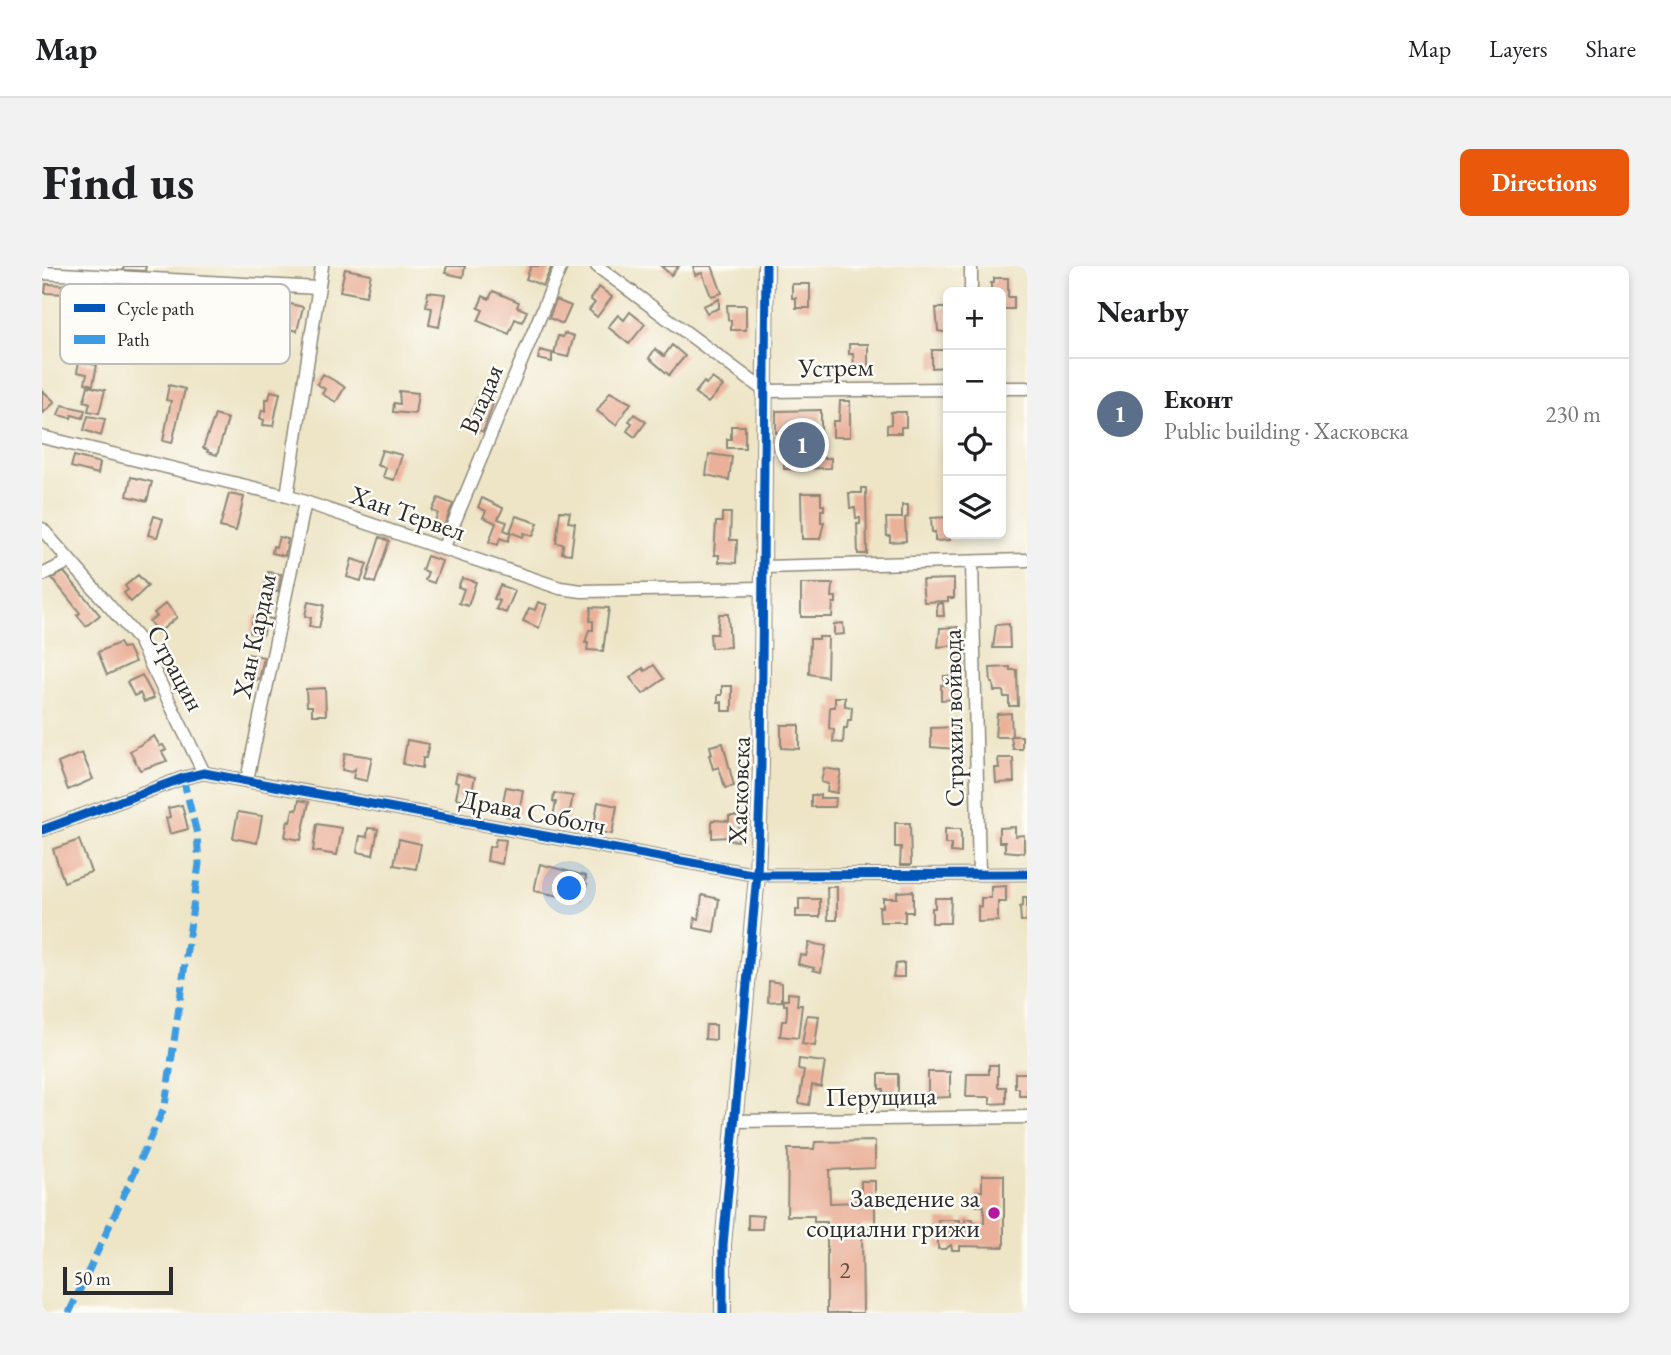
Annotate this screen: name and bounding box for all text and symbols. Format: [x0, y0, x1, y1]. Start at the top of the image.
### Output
text: Map [35, 27, 97, 70]
text: Map [1408, 33, 1451, 64]
text: Layers [1489, 33, 1548, 64]
text: Share [1586, 33, 1636, 64]
button: Directions [1460, 149, 1629, 216]
text: Find us [42, 150, 194, 214]
legend [60, 284, 290, 364]
map controls [943, 287, 1006, 539]
button: + [943, 287, 1006, 350]
text: Nearby [1097, 292, 1189, 331]
text: Cycle path [117, 296, 195, 321]
text: Path [117, 327, 150, 352]
street label: Устрем [797, 349, 874, 385]
button: − [943, 350, 1006, 413]
street label: Владая [451, 359, 511, 439]
text: Еконт [1164, 382, 1233, 416]
text: 1 [1114, 399, 1126, 429]
text: 230 m [1545, 399, 1601, 429]
button: locate [943, 413, 1006, 476]
text: Public building · Хасковска [1164, 416, 1409, 446]
pin: 1 [779, 419, 825, 471]
button: layers [943, 476, 1006, 539]
street label: Хан Тервел [345, 477, 470, 549]
street label: Хан Кардам [224, 571, 284, 702]
street label: Страцин [139, 619, 213, 717]
street label: Страхил войвода [934, 628, 972, 807]
street label: Хасковска [720, 735, 758, 845]
street label: Драва Соболч [457, 781, 609, 843]
your location [552, 871, 586, 905]
street label: Перущица [825, 1078, 938, 1114]
place label: Заведение за социални грижи [806, 1181, 981, 1245]
marker: Заведение за социални грижи [986, 1205, 1002, 1221]
house number: 2 [839, 1255, 851, 1285]
scale bar [63, 1264, 173, 1296]
text: 50 m [74, 1266, 111, 1291]

